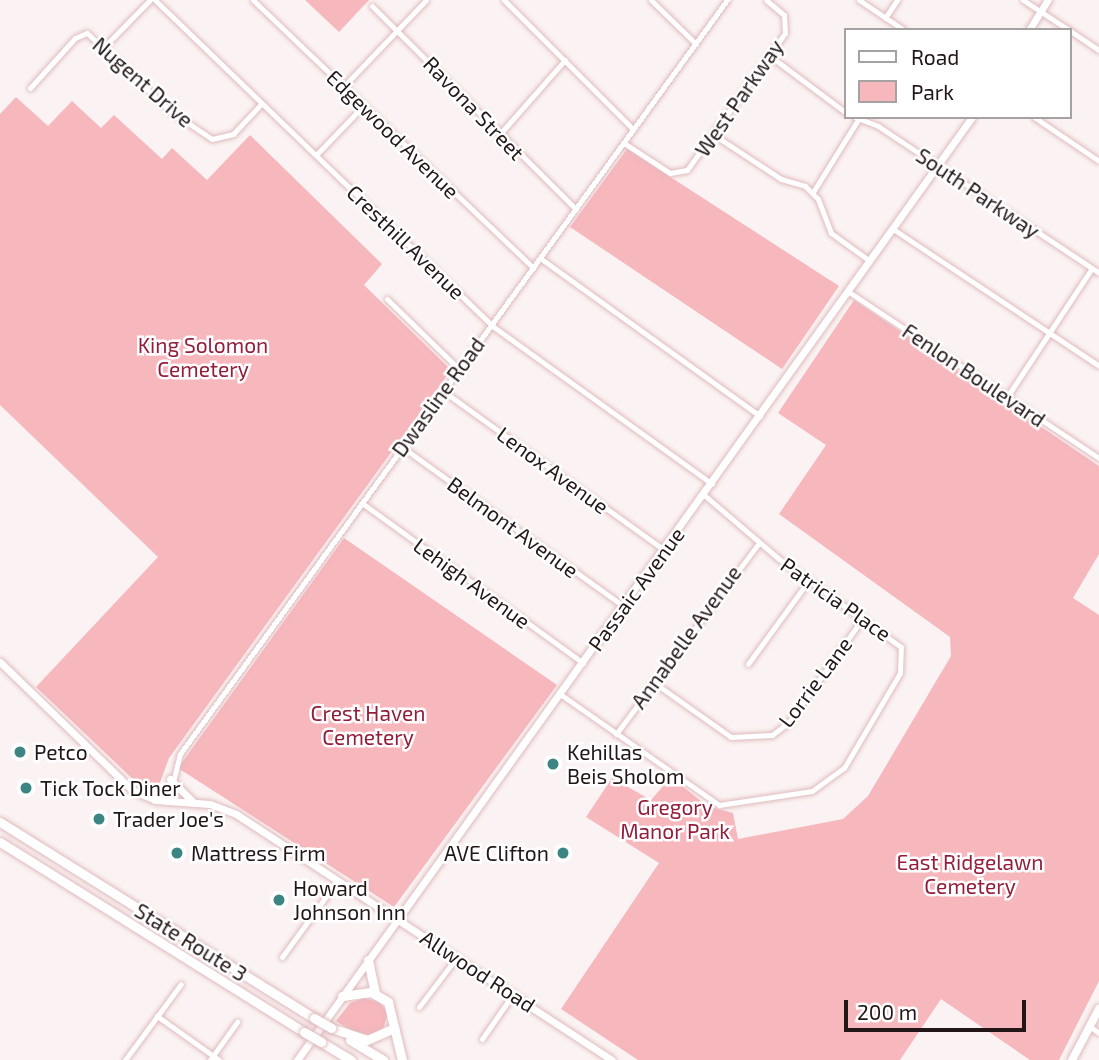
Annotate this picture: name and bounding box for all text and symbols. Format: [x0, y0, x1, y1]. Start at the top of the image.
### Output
legend [844, 28, 1071, 119]
street label: Nugent Drive [88, 32, 198, 132]
street label: West Parkway [689, 35, 789, 161]
text: Road [911, 44, 959, 69]
street label: Ravona Street [418, 51, 530, 165]
street label: Edgewood Avenue [321, 64, 465, 204]
text: Park [911, 79, 954, 104]
street label: South Parkway [912, 142, 1044, 244]
street label: Cresthill Avenue [341, 179, 471, 305]
street label: Fenlon Boulevard [898, 318, 1050, 432]
park label: King Solomon Cemetery [138, 332, 268, 382]
street label: Dwasline Road [386, 332, 490, 462]
street label: Lenox Avenue [492, 421, 614, 519]
street label: Belmont Avenue [442, 471, 584, 583]
street label: Passaic Avenue [583, 522, 689, 656]
street label: Lehigh Avenue [409, 532, 535, 634]
street label: Patricia Place [776, 552, 896, 646]
street label: Annabelle Avenue [626, 560, 746, 714]
street label: Lorrie Lane [773, 632, 857, 732]
park label: Crest Haven Cemetery [311, 700, 425, 750]
place label: Petco [34, 739, 88, 765]
place label: Kehillas Beis Sholom [567, 739, 684, 789]
marker: Petco [12, 744, 28, 760]
marker: Kehillas Beis Sholom [545, 756, 561, 772]
place label: Tick Tock Diner [40, 775, 182, 801]
marker: Tick Tock Diner [18, 780, 34, 796]
park label: Gregory Manor Park [620, 794, 730, 844]
place label: Trader Joe's [113, 806, 225, 832]
marker: Trader Joe's [91, 811, 107, 827]
place label: Mattress Firm [191, 840, 326, 866]
place label: AVE Clifton [444, 840, 549, 866]
marker: Mattress Firm [169, 845, 185, 861]
marker: AVE Clifton [555, 845, 571, 861]
park label: East Ridgelawn Cemetery [896, 849, 1044, 899]
place label: Howard Johnson Inn [293, 875, 406, 925]
marker: Howard Johnson Inn [271, 892, 287, 908]
street label: State Route 3 [130, 898, 252, 986]
street label: Allwood Road [416, 925, 540, 1017]
scale bar [847, 986, 1029, 1030]
text: 200 m [857, 999, 917, 1024]

